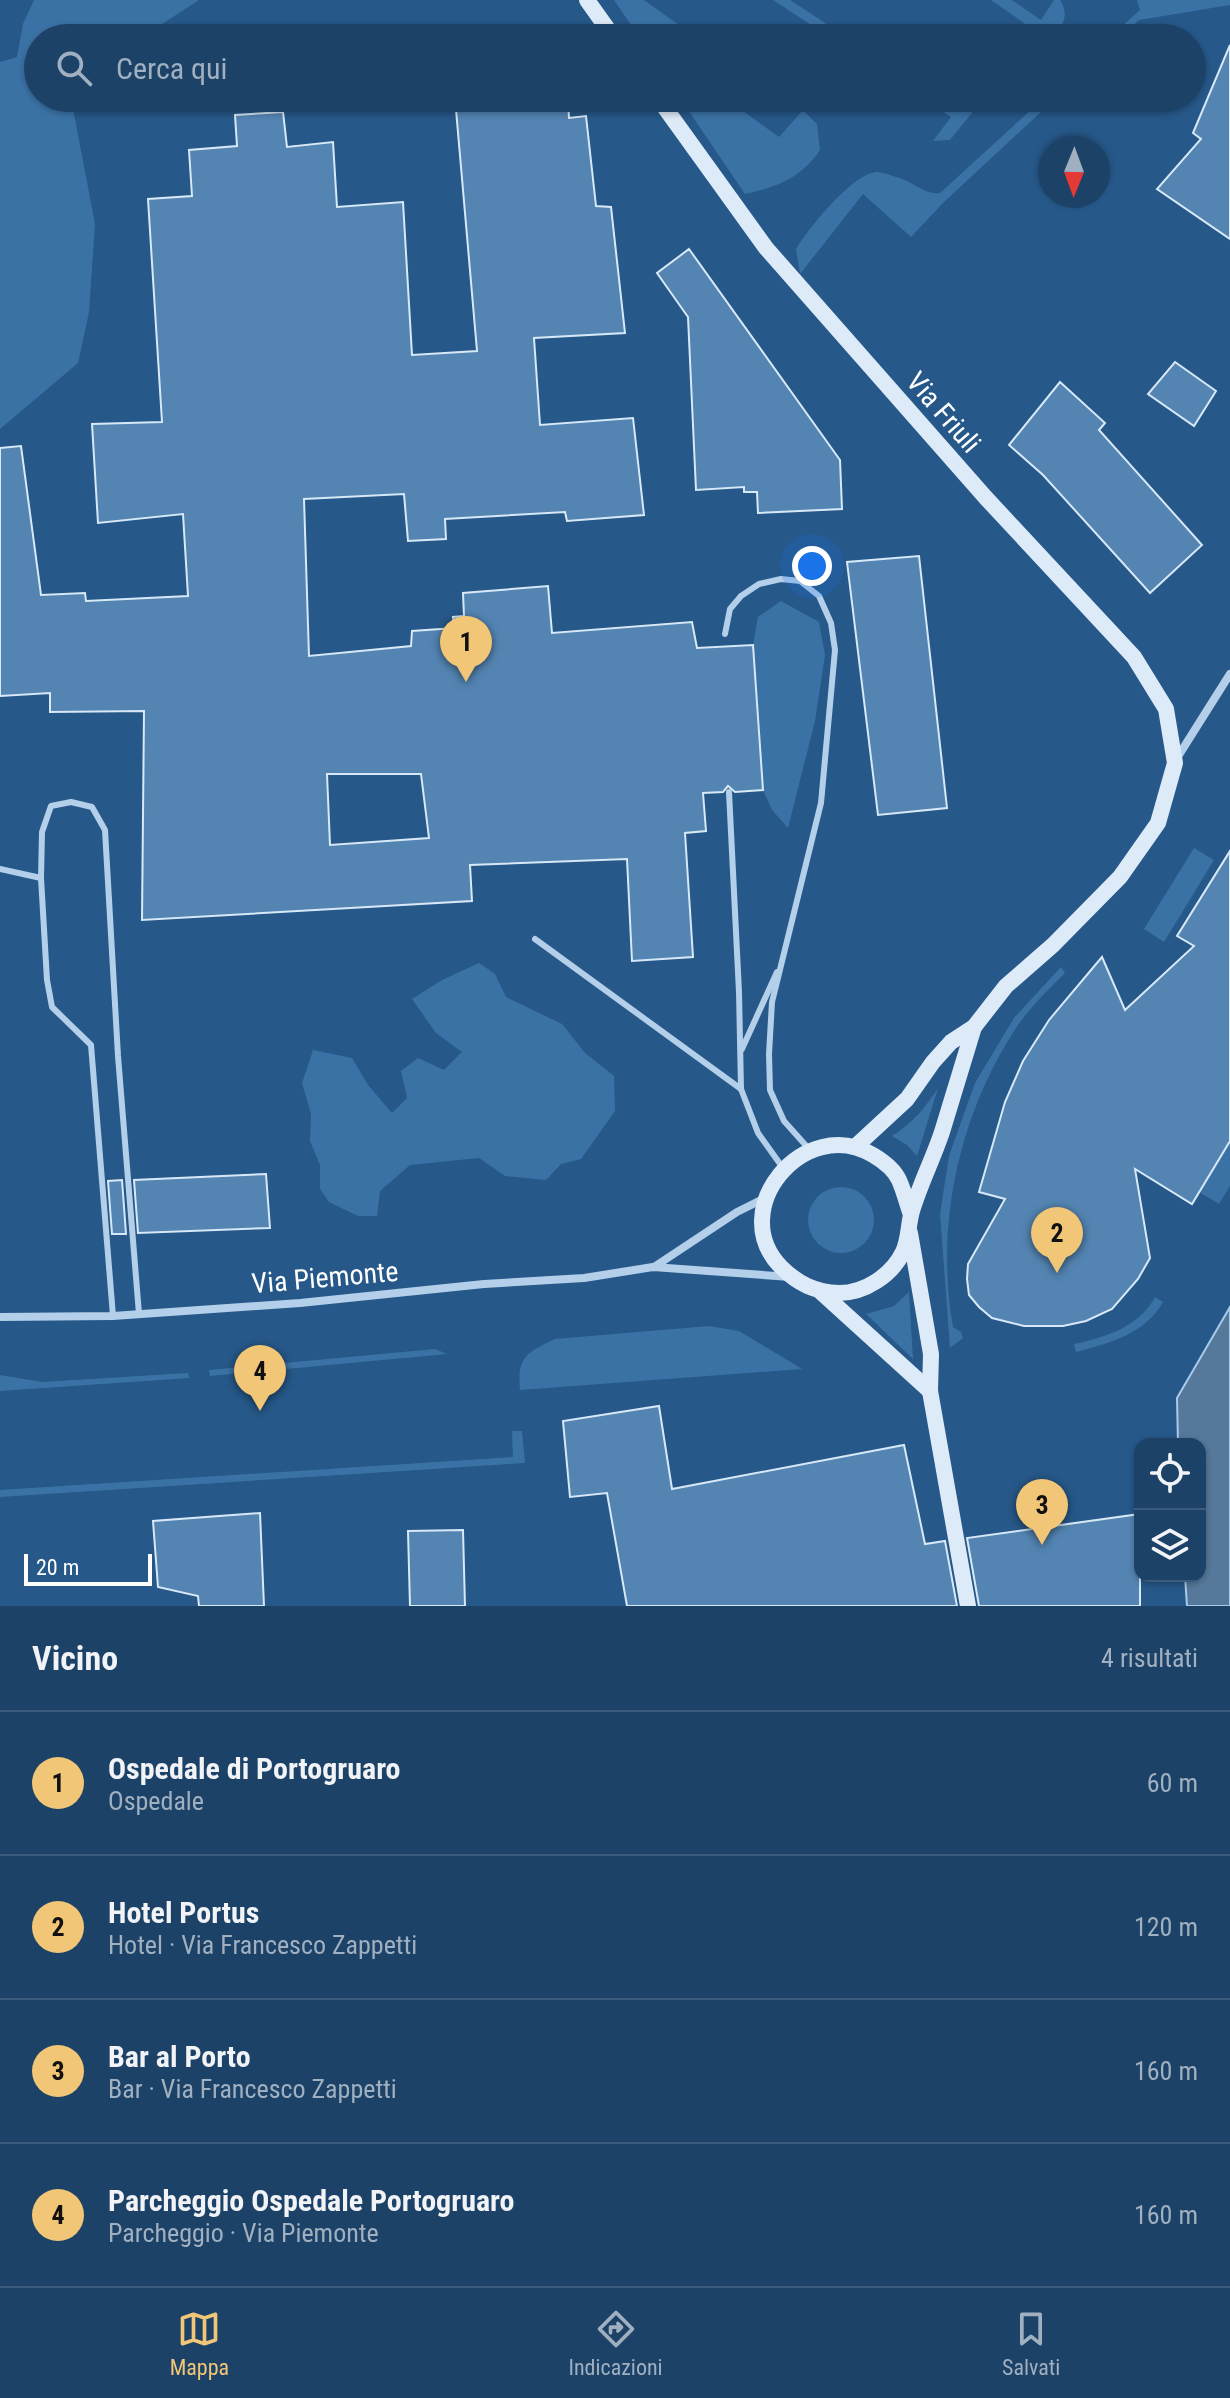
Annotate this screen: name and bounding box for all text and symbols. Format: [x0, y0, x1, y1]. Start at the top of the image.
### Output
search box [24, 24, 1206, 112]
icon: search [52, 46, 96, 90]
text: Cerca qui [116, 51, 227, 86]
north arrow [1038, 136, 1110, 208]
street label: Via Friuli [900, 365, 988, 460]
your location [792, 546, 832, 586]
pin: 1 [440, 616, 492, 682]
pin: 2 [1031, 1207, 1083, 1273]
street label: Via Piemonte [250, 1255, 400, 1300]
pin: 4 [234, 1345, 286, 1411]
map controls [1134, 1438, 1206, 1582]
button: locate [1134, 1438, 1206, 1510]
pin: 3 [1016, 1479, 1068, 1545]
button: layers [1134, 1510, 1206, 1582]
scale bar [24, 1550, 152, 1586]
text: 20 m [36, 1555, 79, 1580]
text: Vicino [32, 1638, 118, 1678]
text: 4 risultati [1101, 1643, 1198, 1673]
text: Ospedale di Portogruaro [108, 1751, 401, 1786]
text: 1 [51, 1768, 65, 1798]
text: 60 m [1147, 1768, 1198, 1798]
text: Ospedale [108, 1786, 204, 1816]
text: Hotel Portus [108, 1895, 259, 1930]
text: 2 [51, 1912, 65, 1942]
text: 120 m [1134, 1912, 1198, 1942]
text: Hotel · Via Francesco Zappetti [108, 1930, 417, 1960]
text: Bar al Porto [108, 2039, 251, 2074]
text: 3 [51, 2056, 65, 2086]
text: 160 m [1134, 2056, 1198, 2086]
text: Bar · Via Francesco Zappetti [108, 2074, 397, 2104]
text: Parcheggio Ospedale Portogruaro [108, 2183, 514, 2218]
text: 4 [51, 2200, 65, 2230]
text: 160 m [1134, 2200, 1198, 2230]
text: Parcheggio · Via Piemonte [108, 2218, 379, 2248]
tab: Mappa [170, 2307, 229, 2380]
tab: Indicazioni [568, 2307, 663, 2380]
tab: Salvati [1002, 2307, 1060, 2380]

